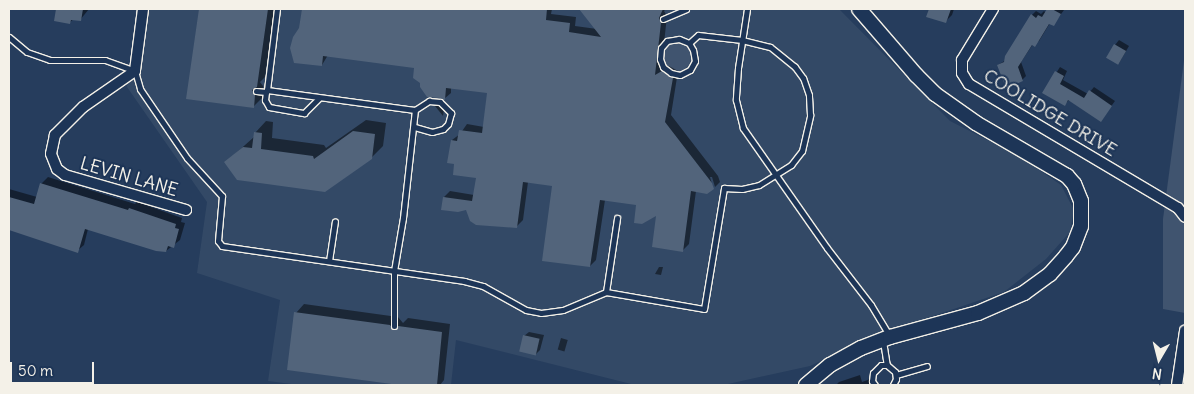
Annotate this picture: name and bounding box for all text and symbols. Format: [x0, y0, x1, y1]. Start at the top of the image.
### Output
street label: COOLIDGE DRIVE [979, 65, 1121, 161]
street label: LEVIN LANE [78, 153, 180, 201]
north arrow [1134, 334, 1184, 384]
scale bar [12, 352, 96, 384]
text: 50 m [18, 361, 53, 380]
text: N [1151, 364, 1163, 383]

